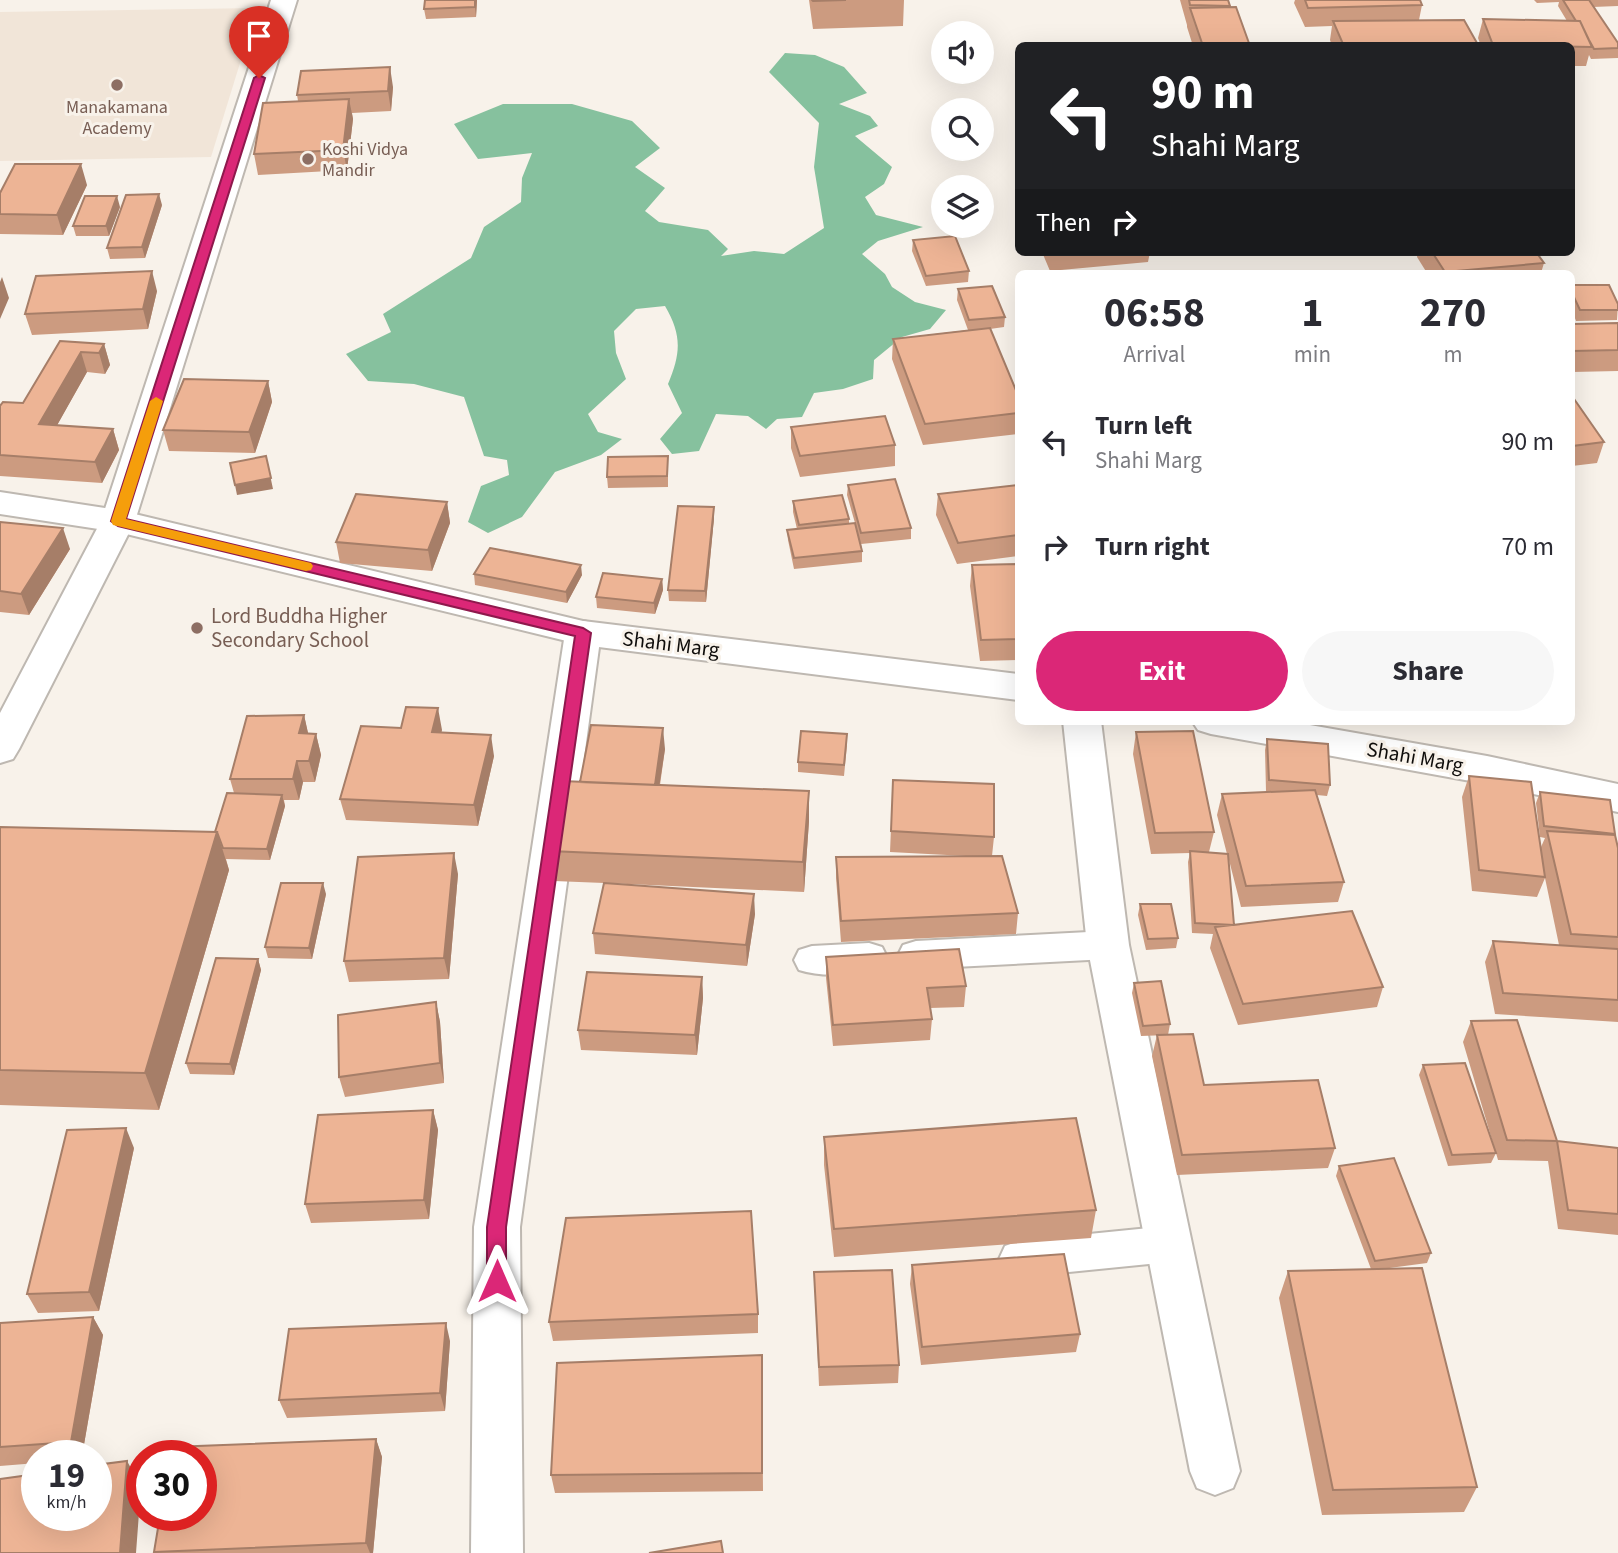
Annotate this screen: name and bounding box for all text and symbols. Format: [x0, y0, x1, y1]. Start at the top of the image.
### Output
pin [229, 6, 289, 78]
icon: arrive [240, 17, 278, 55]
map controls [931, 21, 994, 238]
button: sound [931, 21, 994, 84]
text: 90 m [1151, 58, 1255, 128]
icon: left [1036, 70, 1127, 161]
marker: Manakamana Academy [109, 77, 125, 93]
place label: Manakamana Academy [66, 95, 168, 141]
button: search [931, 98, 994, 161]
text: Shahi Marg [1151, 123, 1300, 169]
place label: Koshi Vidya Mandir [322, 137, 408, 183]
marker: Koshi Vidya Mandir [300, 151, 316, 167]
button: layers [931, 175, 994, 238]
icon: right [1105, 203, 1143, 241]
text: Then [1036, 204, 1091, 241]
text: 06:58 [1104, 283, 1205, 343]
text: 1 [1301, 283, 1323, 343]
text: 270 [1420, 283, 1486, 343]
text: Arrival [1123, 338, 1185, 371]
text: min [1294, 338, 1331, 371]
text: m [1443, 338, 1463, 371]
text: Turn left [1095, 407, 1192, 444]
icon: left [1036, 423, 1074, 461]
text: 90 m [1501, 423, 1554, 460]
text: Shahi Marg [1095, 444, 1202, 477]
icon: right [1036, 528, 1074, 566]
text: Turn right [1095, 528, 1210, 565]
text: 70 m [1501, 528, 1554, 565]
place label: Lord Buddha Higher Secondary School [211, 601, 388, 655]
marker: Lord Buddha Higher Secondary School [189, 620, 205, 636]
street label: Shahi Marg [621, 623, 722, 665]
button: Exit [1036, 631, 1288, 711]
button: Share [1302, 631, 1554, 711]
street label: Shahi Marg [1364, 734, 1466, 780]
position arrow [460, 1244, 534, 1318]
speed limit sign: 30 [126, 1440, 217, 1531]
text: 19 [48, 1451, 85, 1501]
text: km/h [47, 1490, 86, 1515]

